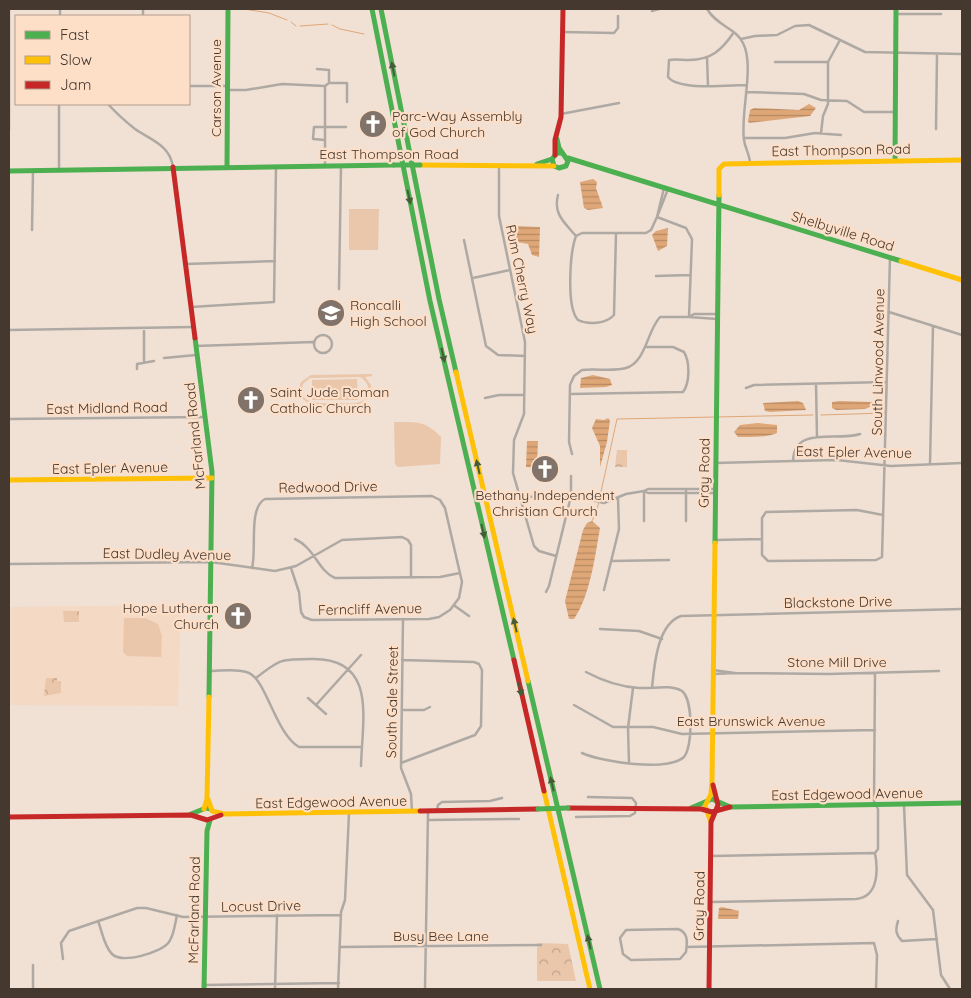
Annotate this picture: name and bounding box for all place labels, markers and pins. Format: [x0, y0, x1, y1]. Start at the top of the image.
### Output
place label: Parc-Way Assembly of God Church [392, 107, 523, 141]
church icon: Parc-Way Assembly of God Church [358, 109, 388, 139]
place label: Roncalli High School [350, 296, 427, 330]
school or university icon: Roncalli High School [316, 298, 346, 328]
place label: Saint Jude Roman Catholic Church [270, 383, 389, 417]
church icon: Saint Jude Roman Catholic Church [236, 385, 266, 415]
church icon: Bethany Independent Christian Church [530, 454, 560, 484]
place label: Bethany Independent Christian Church [475, 486, 615, 520]
place label: Hope Lutheran Church [122, 599, 219, 633]
church icon: Hope Lutheran Church [223, 601, 253, 631]

